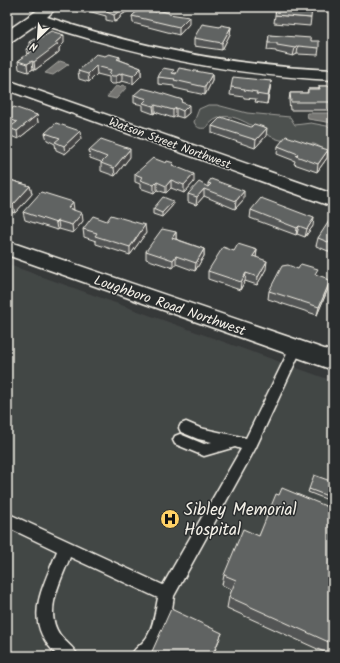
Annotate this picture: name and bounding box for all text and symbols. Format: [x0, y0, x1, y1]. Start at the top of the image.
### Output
north arrow [18, 18, 58, 58]
text: N [27, 37, 41, 56]
street label: Watson Street Northwest [106, 113, 234, 174]
street label: Loughboro Road Northwest [91, 270, 249, 342]
place label: Sibley Memorial Hospital [184, 497, 297, 544]
hospital icon: Sibley Memorial Hospital [159, 508, 181, 530]

